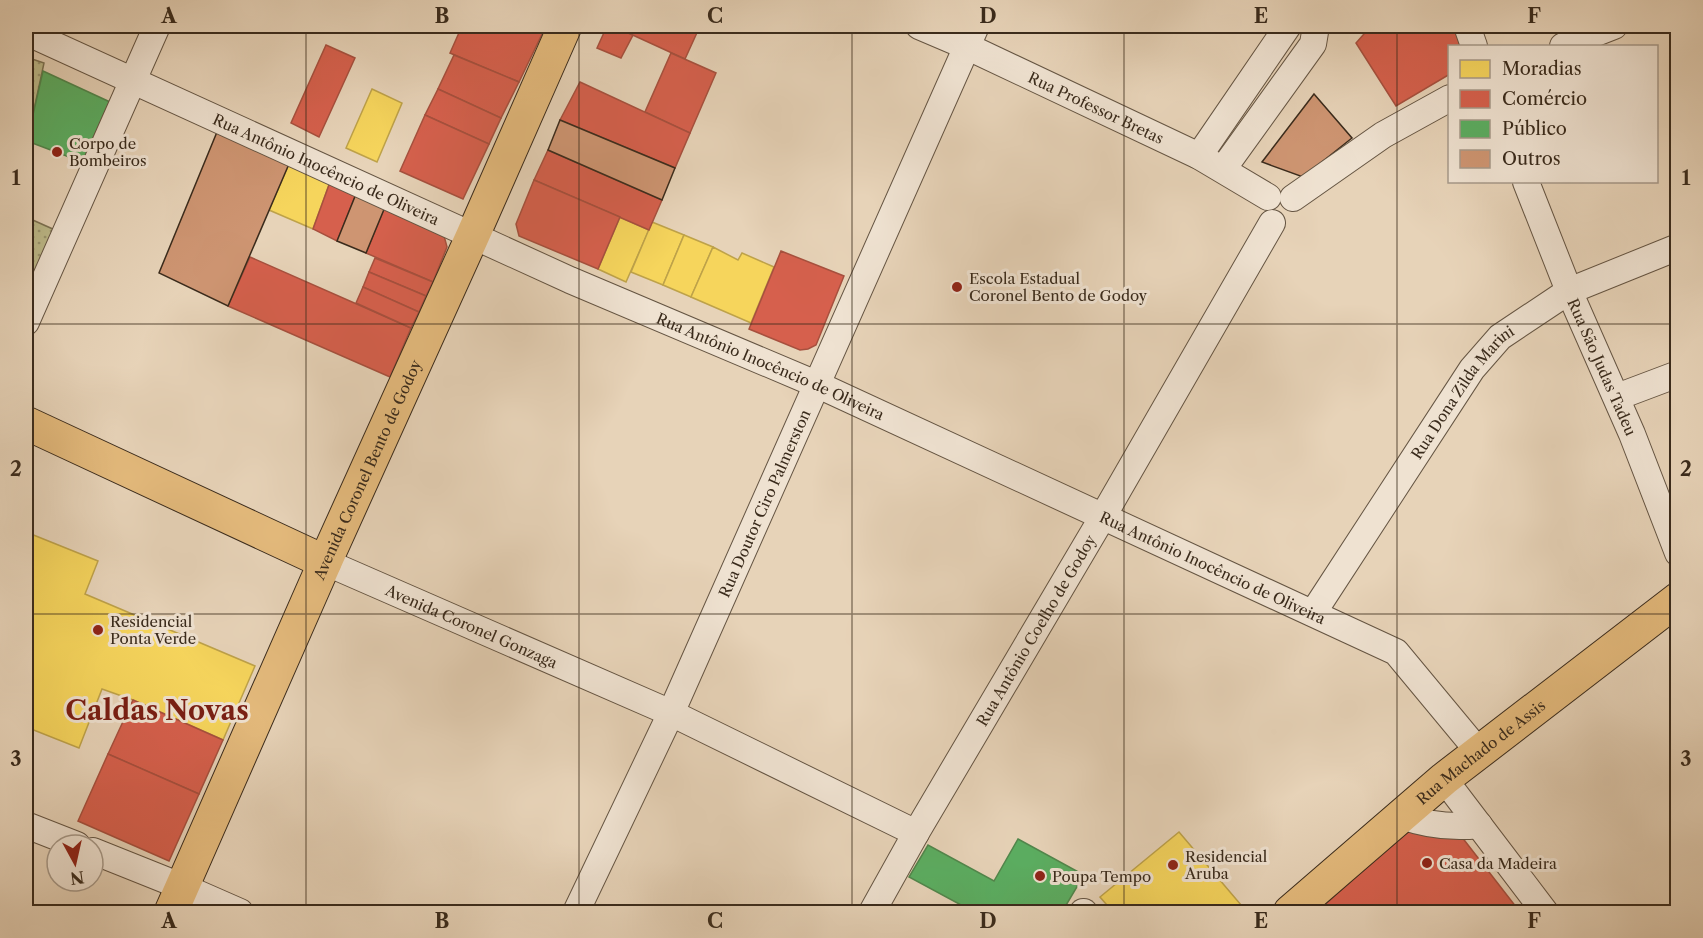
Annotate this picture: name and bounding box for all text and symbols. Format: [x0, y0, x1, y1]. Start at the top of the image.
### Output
text: A [160, 4, 177, 28]
text: B [435, 4, 450, 28]
text: C [707, 4, 723, 28]
text: D [979, 4, 997, 28]
text: E [1254, 4, 1268, 28]
text: F [1527, 4, 1541, 28]
legend [1448, 45, 1658, 183]
text: Moradias [1502, 58, 1582, 80]
street label: Rua Professor Bretas [1025, 67, 1167, 148]
text: Comércio [1502, 88, 1587, 110]
street label: Rua Antônio Inocêncio de Oliveira [210, 109, 443, 229]
text: Público [1502, 118, 1567, 140]
place label: Corpo de Bombeiros [69, 134, 147, 170]
marker: Corpo de Bombeiros [50, 145, 64, 159]
text: Outros [1502, 148, 1561, 170]
text: 1 [12, 166, 21, 190]
text: 1 [1682, 166, 1691, 190]
place label: Escola Estadual Coronel Bento de Godoy [969, 269, 1148, 305]
marker: Escola Estadual Coronel Bento de Godoy [950, 280, 964, 294]
street label: Rua São Judas Tadeu [1564, 295, 1641, 438]
street label: Rua Antônio Inocêncio de Oliveira [654, 308, 888, 424]
street label: Rua Dona Zilda Marini [1406, 321, 1518, 462]
street label: Avenida Coronel Bento de Godoy [309, 356, 425, 583]
street label: Rua Doutor Ciro Palmerston [714, 406, 814, 600]
text: 2 [10, 457, 22, 481]
text: 2 [1680, 457, 1692, 481]
street label: Rua Antônio Inocêncio de Oliveira [1097, 507, 1329, 628]
street label: Rua Antônio Coelho de Godoy [972, 531, 1100, 729]
street label: Avenida Coronel Gonzaga [382, 580, 561, 672]
place label: Residencial Ponta Verde [110, 612, 196, 648]
marker: Residencial Ponta Verde [91, 623, 105, 637]
district label: Caldas Novas [65, 694, 249, 727]
street label: Rua Machado de Assis [1412, 695, 1549, 808]
text: 3 [10, 747, 22, 771]
text: 3 [1680, 747, 1692, 771]
north arrow [45, 833, 105, 893]
place label: Residencial Aruba [1184, 847, 1268, 883]
place label: Casa da Madeira [1439, 854, 1557, 873]
marker: Casa da Madeira [1420, 856, 1434, 870]
marker: Residencial Aruba [1166, 858, 1180, 872]
text: N [69, 867, 85, 889]
place label: Poupa Tempo [1052, 867, 1151, 886]
marker: Poupa Tempo [1033, 869, 1047, 883]
text: A [160, 909, 177, 933]
text: B [435, 909, 450, 933]
text: C [707, 909, 723, 933]
text: D [979, 909, 997, 933]
text: E [1254, 909, 1268, 933]
text: F [1527, 909, 1541, 933]

